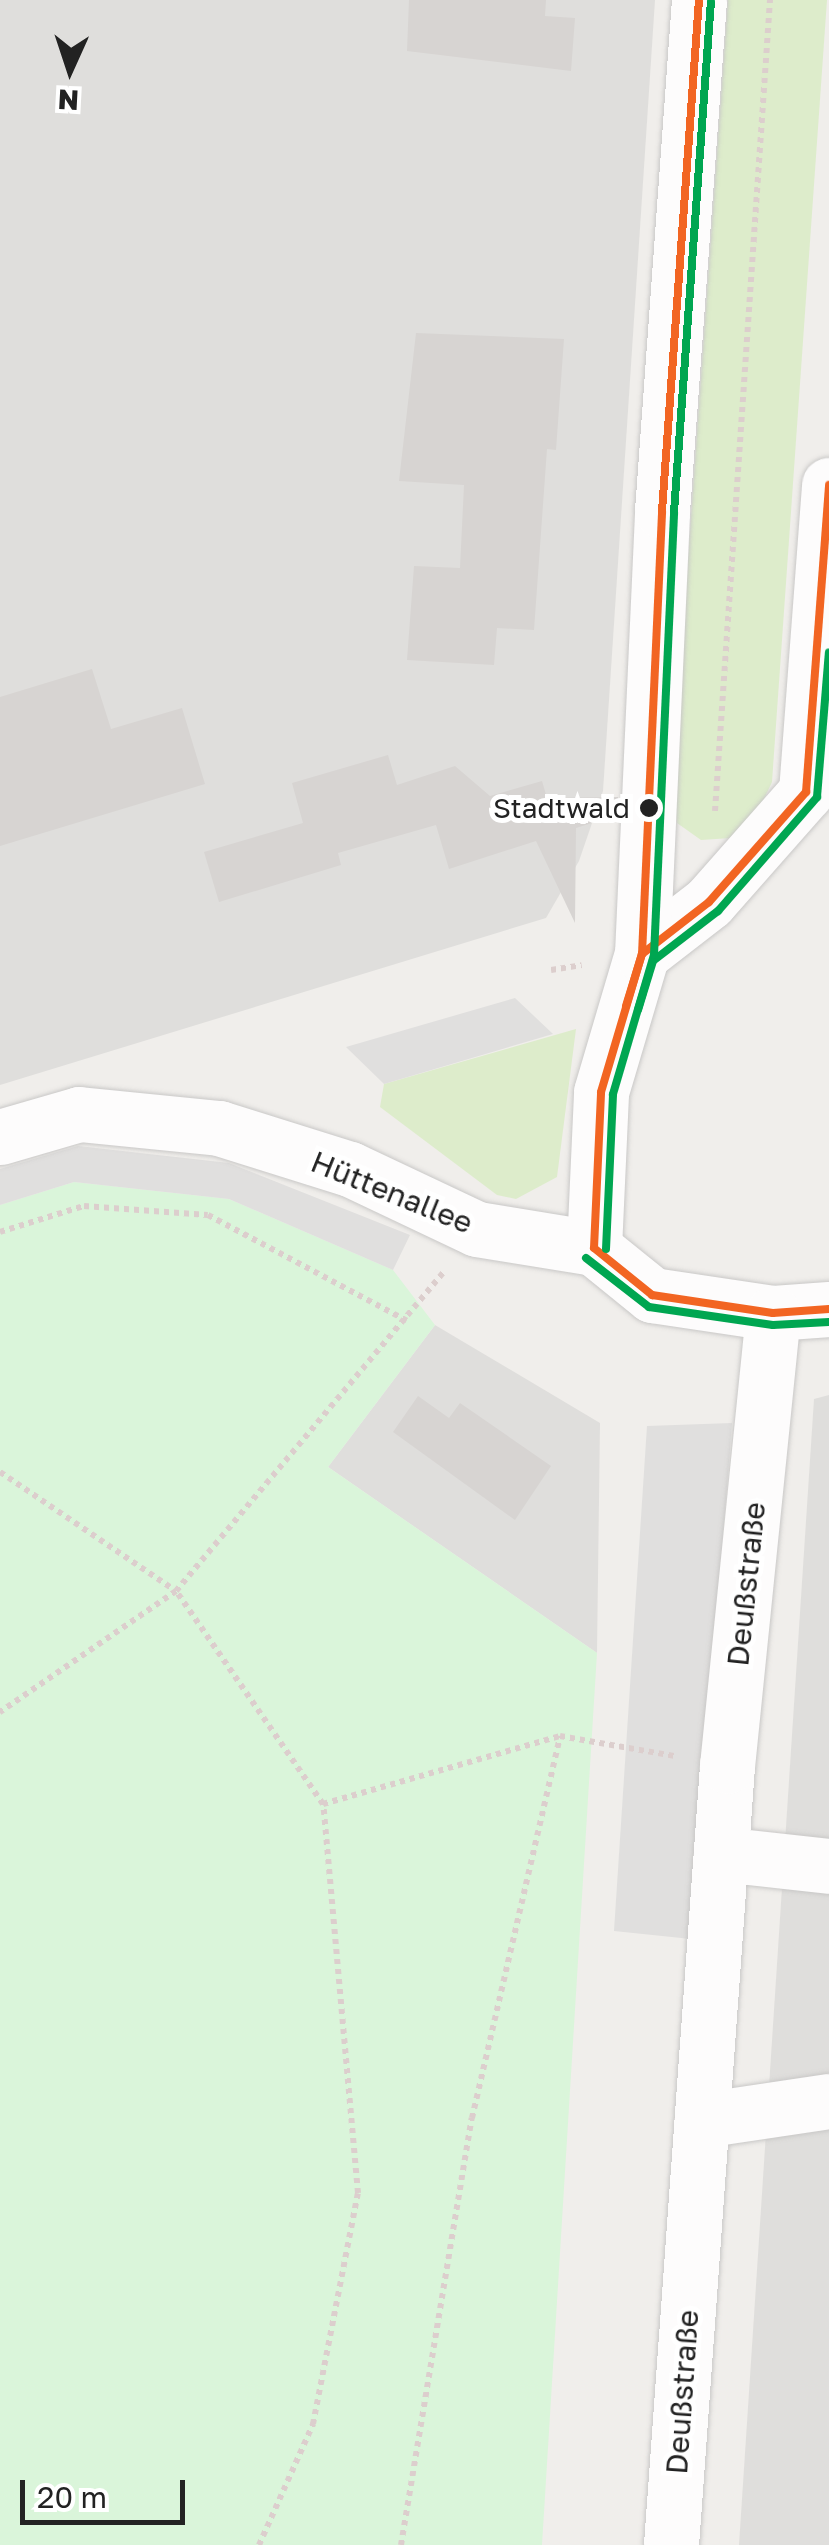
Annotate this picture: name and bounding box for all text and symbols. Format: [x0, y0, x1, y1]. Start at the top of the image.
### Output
north arrow [20, 20, 120, 120]
text: N [57, 83, 80, 117]
place label: Stadtwald [493, 791, 630, 825]
marker: Stadtwald [639, 798, 659, 818]
street label: Hüttenallee [306, 1143, 478, 1241]
street label: Deußstraße [719, 1500, 773, 1668]
street label: Deußstraße [658, 2308, 706, 2476]
scale bar [25, 2460, 190, 2522]
text: 20 m [37, 2479, 107, 2515]

